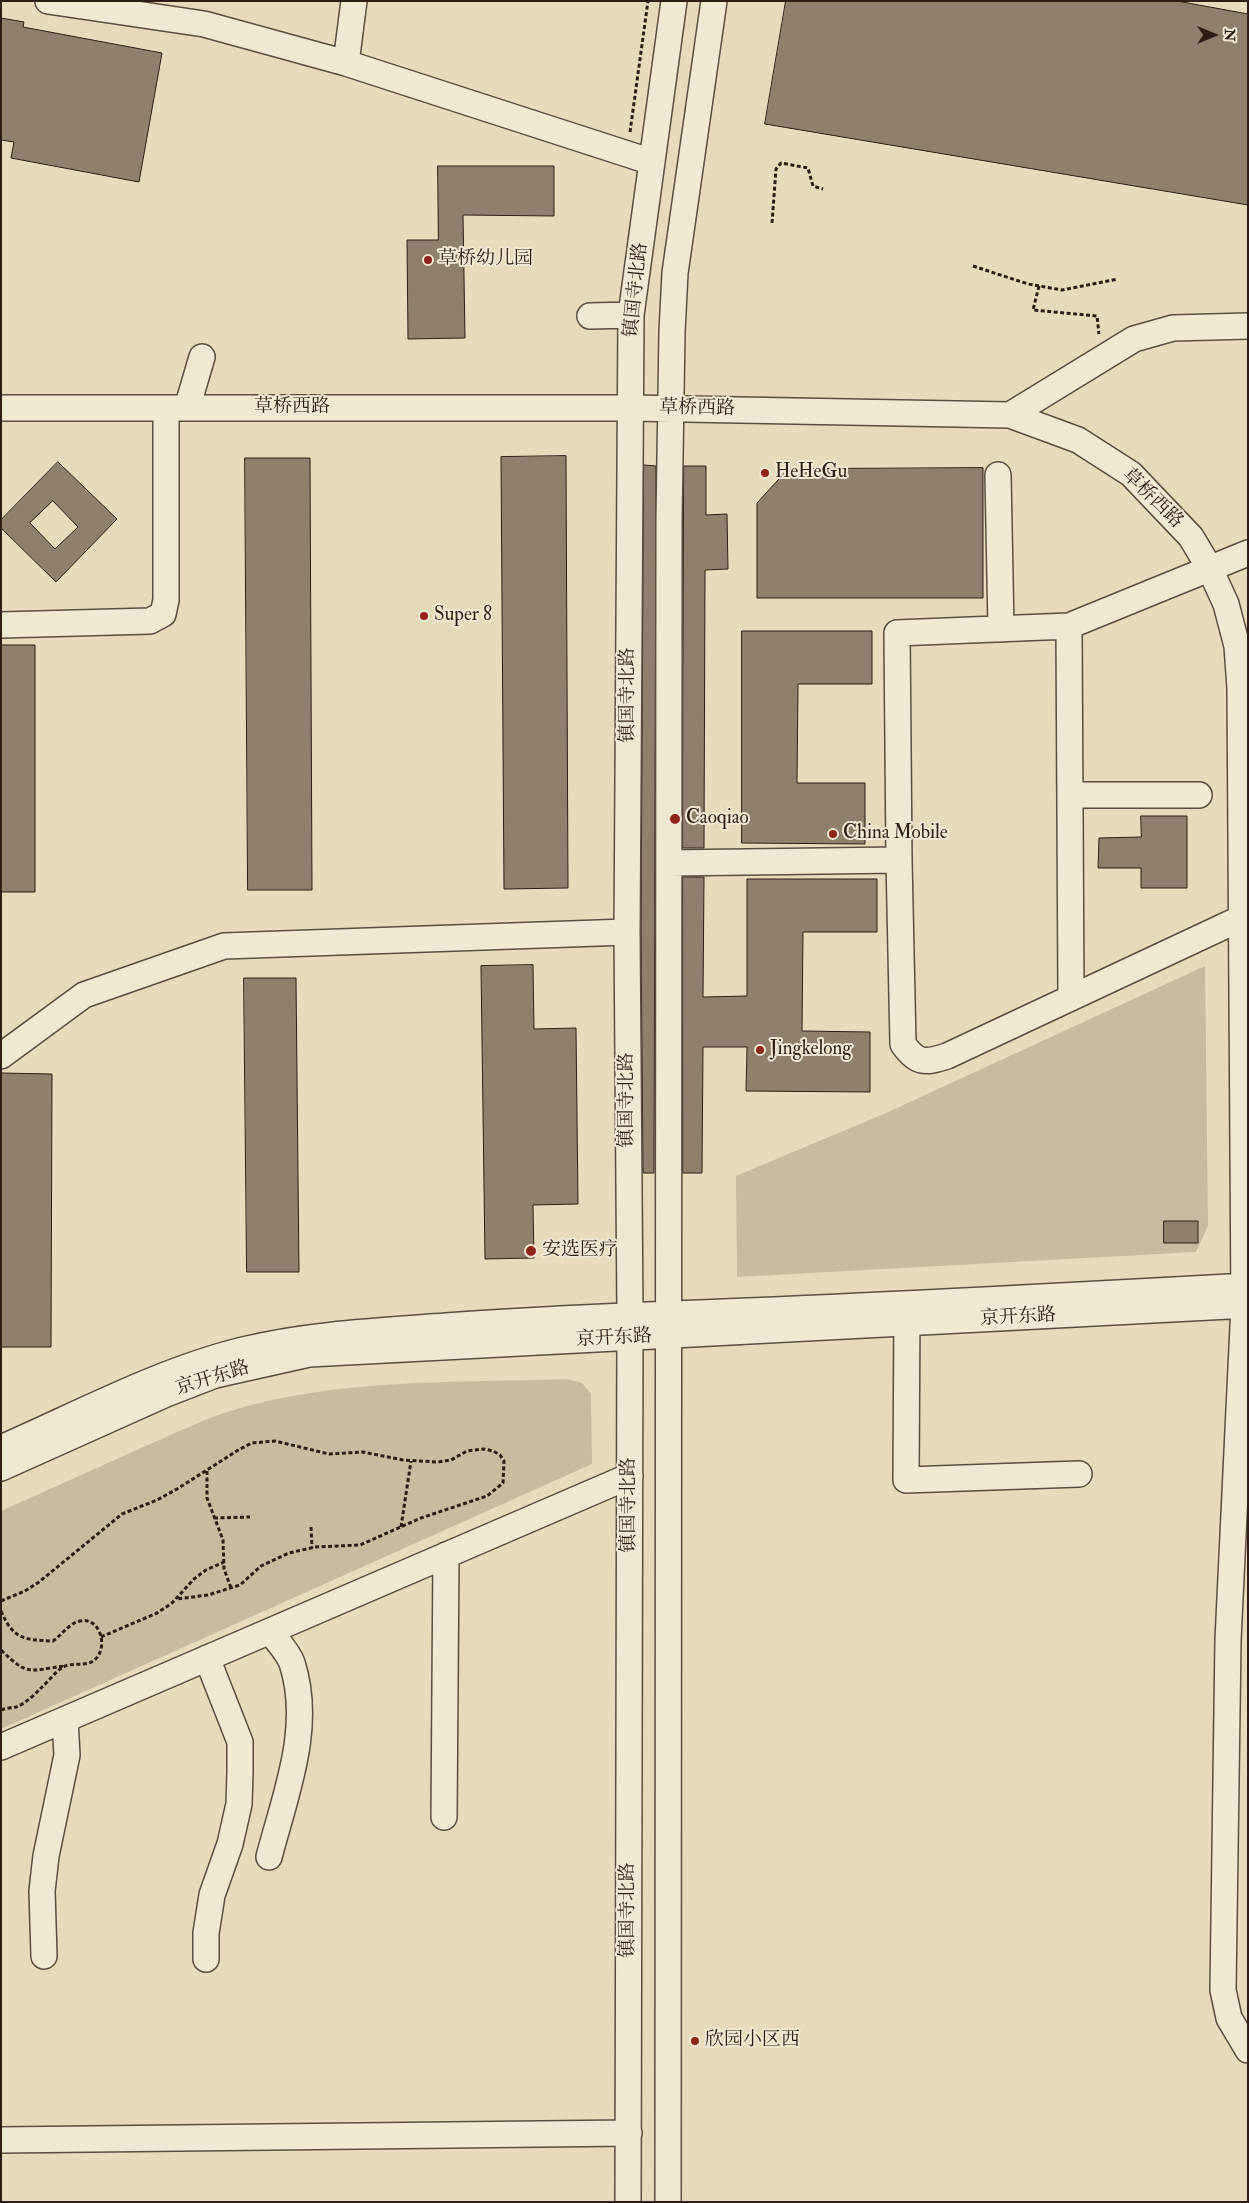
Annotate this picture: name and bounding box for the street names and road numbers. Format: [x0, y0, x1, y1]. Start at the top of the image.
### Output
street label: 镇国寺北路 [621, 242, 653, 338]
street label: 草桥西路 [254, 397, 330, 419]
street label: 草桥西路 [659, 397, 735, 421]
street label: 草桥西路 [1117, 464, 1187, 534]
street label: 镇国寺北路 [618, 648, 640, 742]
street label: 镇国寺北路 [617, 1053, 639, 1147]
street label: 京开东路 [979, 1305, 1057, 1331]
street label: 京开东路 [575, 1326, 653, 1352]
street label: 京开东路 [173, 1357, 253, 1401]
street label: 镇国寺北路 [619, 1458, 641, 1552]
street label: 镇国寺北路 [618, 1863, 640, 1957]

